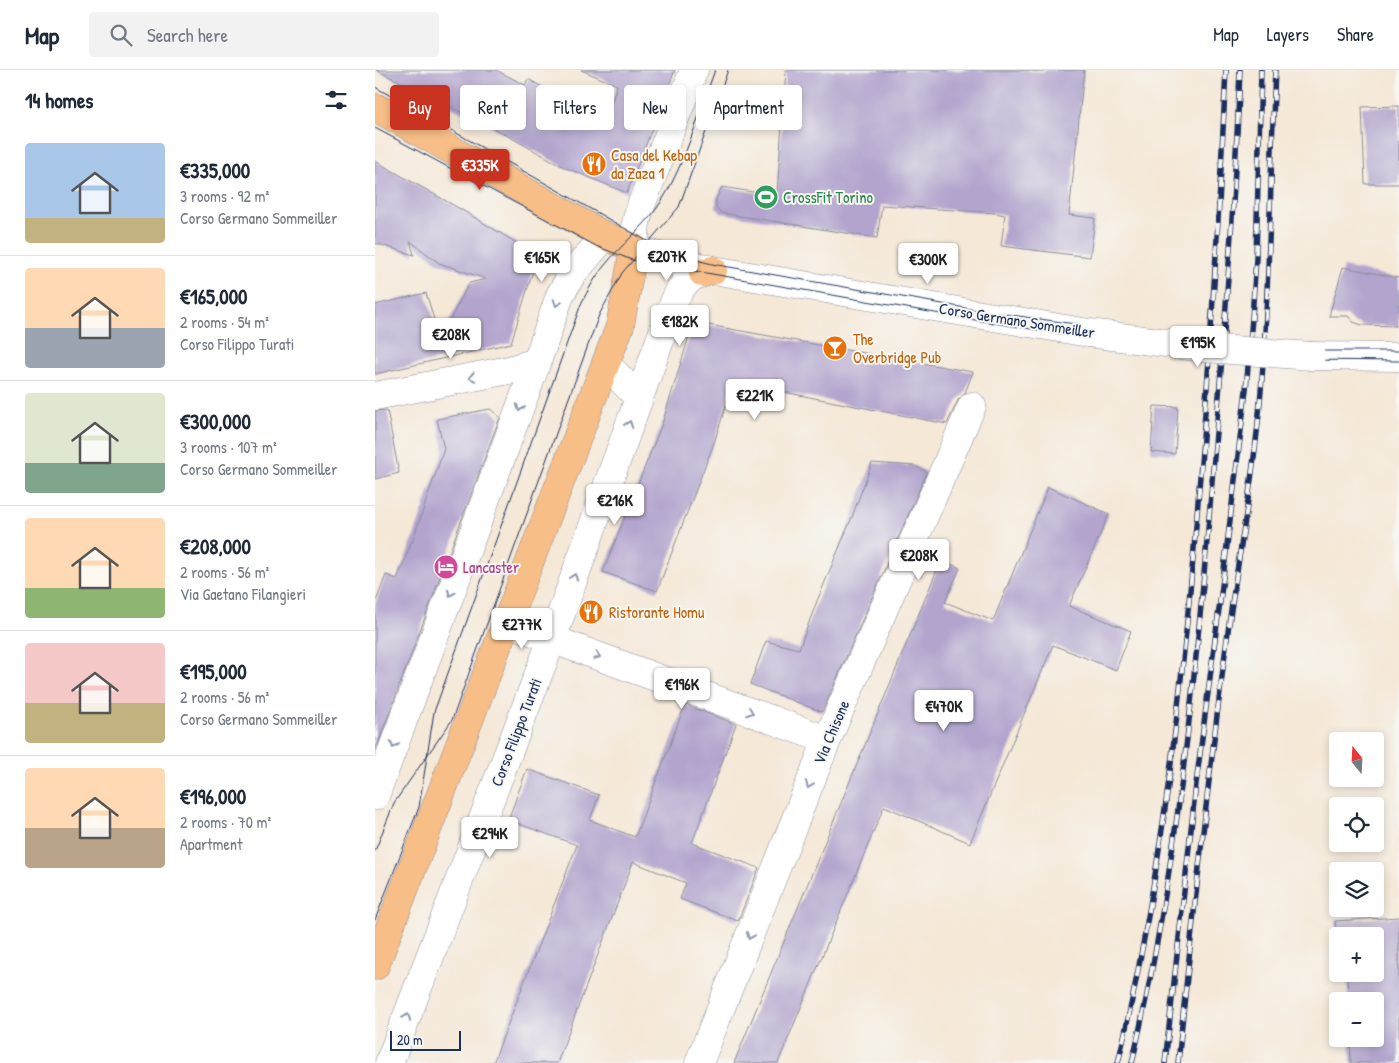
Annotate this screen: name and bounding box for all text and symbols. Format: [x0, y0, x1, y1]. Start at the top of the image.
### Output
search box [89, 12, 439, 57]
text: Map [25, 19, 59, 51]
icon: search [107, 21, 135, 49]
text: Search here [147, 22, 228, 48]
text: Map [1213, 22, 1239, 47]
text: Layers [1267, 22, 1309, 47]
text: Share [1337, 22, 1374, 47]
chip: Buy [390, 85, 450, 130]
chip: Rent [460, 85, 526, 130]
chip: Filters [536, 85, 614, 130]
chip: New [624, 85, 686, 130]
chip: Apartment [696, 85, 802, 130]
text: 14 homes [25, 86, 93, 115]
icon: filters [322, 86, 350, 114]
place label: Casa del Kebap da Zaza 1 [611, 144, 697, 184]
pin: €335K [445, 148, 515, 191]
restaurant icon: Casa del Kebap da Zaza 1 [581, 151, 607, 177]
text: €335K [461, 154, 499, 176]
text: €335,000 [180, 156, 250, 185]
icon: home [65, 163, 125, 223]
sports icon: CrossFit Torino [753, 184, 779, 210]
text: 3 rooms · 92 m² [180, 185, 269, 207]
place label: CrossFit Torino [783, 186, 873, 208]
text: Corso Germano Sommeiller [180, 207, 337, 229]
pin: €165K [507, 240, 577, 283]
pin: €207K [632, 240, 702, 282]
pin: €300K [893, 242, 963, 285]
text: €207K [648, 245, 686, 267]
text: €165K [524, 246, 560, 268]
text: €300K [909, 248, 947, 270]
text: €165,000 [180, 282, 247, 311]
icon: home [65, 288, 125, 348]
street label: Corso Germano Sommeiller [938, 297, 1096, 343]
one-way arrow [553, 299, 563, 307]
pin: €182K [645, 304, 715, 347]
text: €182K [662, 310, 698, 332]
text: 2 rooms · 54 m² [180, 311, 269, 333]
pin: €208K [416, 318, 486, 360]
text: €208K [432, 323, 470, 345]
pin: €195K [1163, 326, 1233, 368]
place label: The Overbridge Pub [853, 328, 941, 368]
text: €195K [1181, 331, 1215, 353]
text: Corso Filippo Turati [180, 333, 294, 355]
bar icon: The Overbridge Pub [822, 335, 848, 361]
one-way arrow [468, 371, 476, 382]
pin: €221K [720, 378, 790, 421]
text: €221K [737, 384, 773, 406]
one-way arrow [516, 403, 526, 412]
text: €300,000 [180, 407, 251, 436]
icon: home [65, 413, 125, 473]
one-way arrow [623, 420, 633, 429]
text: 3 rooms · 107 m² [180, 436, 277, 458]
text: Corso Germano Sommeiller [180, 458, 337, 480]
pin: €216K [580, 484, 650, 526]
text: €216K [597, 489, 633, 511]
text: €208,000 [180, 532, 251, 561]
icon: home [65, 538, 125, 598]
pin: €208K [884, 538, 954, 581]
text: €208K [900, 544, 938, 566]
hotel icon: Lancaster [433, 554, 459, 580]
place label: Lancaster [463, 556, 519, 578]
text: 2 rooms · 56 m² [180, 561, 269, 583]
one-way arrow [568, 573, 578, 582]
text: Via Gaetano Filangieri [180, 583, 306, 605]
one-way arrow [447, 588, 457, 597]
restaurant icon: Ristorante Homu [578, 599, 604, 625]
place label: Ristorante Homu [609, 601, 705, 623]
pin: €277K [487, 608, 557, 650]
text: €277K [502, 613, 542, 635]
one-way arrow [593, 650, 601, 660]
text: €195,000 [180, 657, 247, 686]
icon: home [65, 663, 125, 723]
pin: €196K [647, 668, 717, 710]
text: €196K [665, 673, 699, 695]
street label: Corso Filippo Turati [485, 675, 547, 789]
text: 2 rooms · 56 m² [180, 686, 269, 708]
pin: €470K [909, 690, 979, 732]
text: €470K [925, 695, 963, 717]
street label: Via Chisone [808, 696, 855, 768]
one-way arrow [745, 706, 754, 716]
text: Corso Germano Sommeiller [180, 708, 337, 730]
north arrow [1329, 732, 1384, 788]
map controls [1329, 732, 1384, 1047]
one-way arrow [390, 740, 400, 749]
one-way arrow [805, 780, 815, 789]
text: €196,000 [180, 782, 246, 811]
icon: home [65, 788, 125, 848]
button: locate [1329, 797, 1384, 852]
text: 2 rooms · 70 m² [180, 811, 271, 833]
pin: €294K [455, 816, 525, 859]
text: €294K [472, 822, 508, 844]
text: Apartment [180, 833, 243, 855]
button: layers [1329, 862, 1384, 917]
button: + [1329, 927, 1384, 982]
one-way arrow [745, 931, 756, 940]
button: − [1329, 992, 1384, 1047]
one-way arrow [401, 1014, 411, 1022]
scale bar [390, 1028, 461, 1051]
text: 20 m [397, 1030, 423, 1049]

